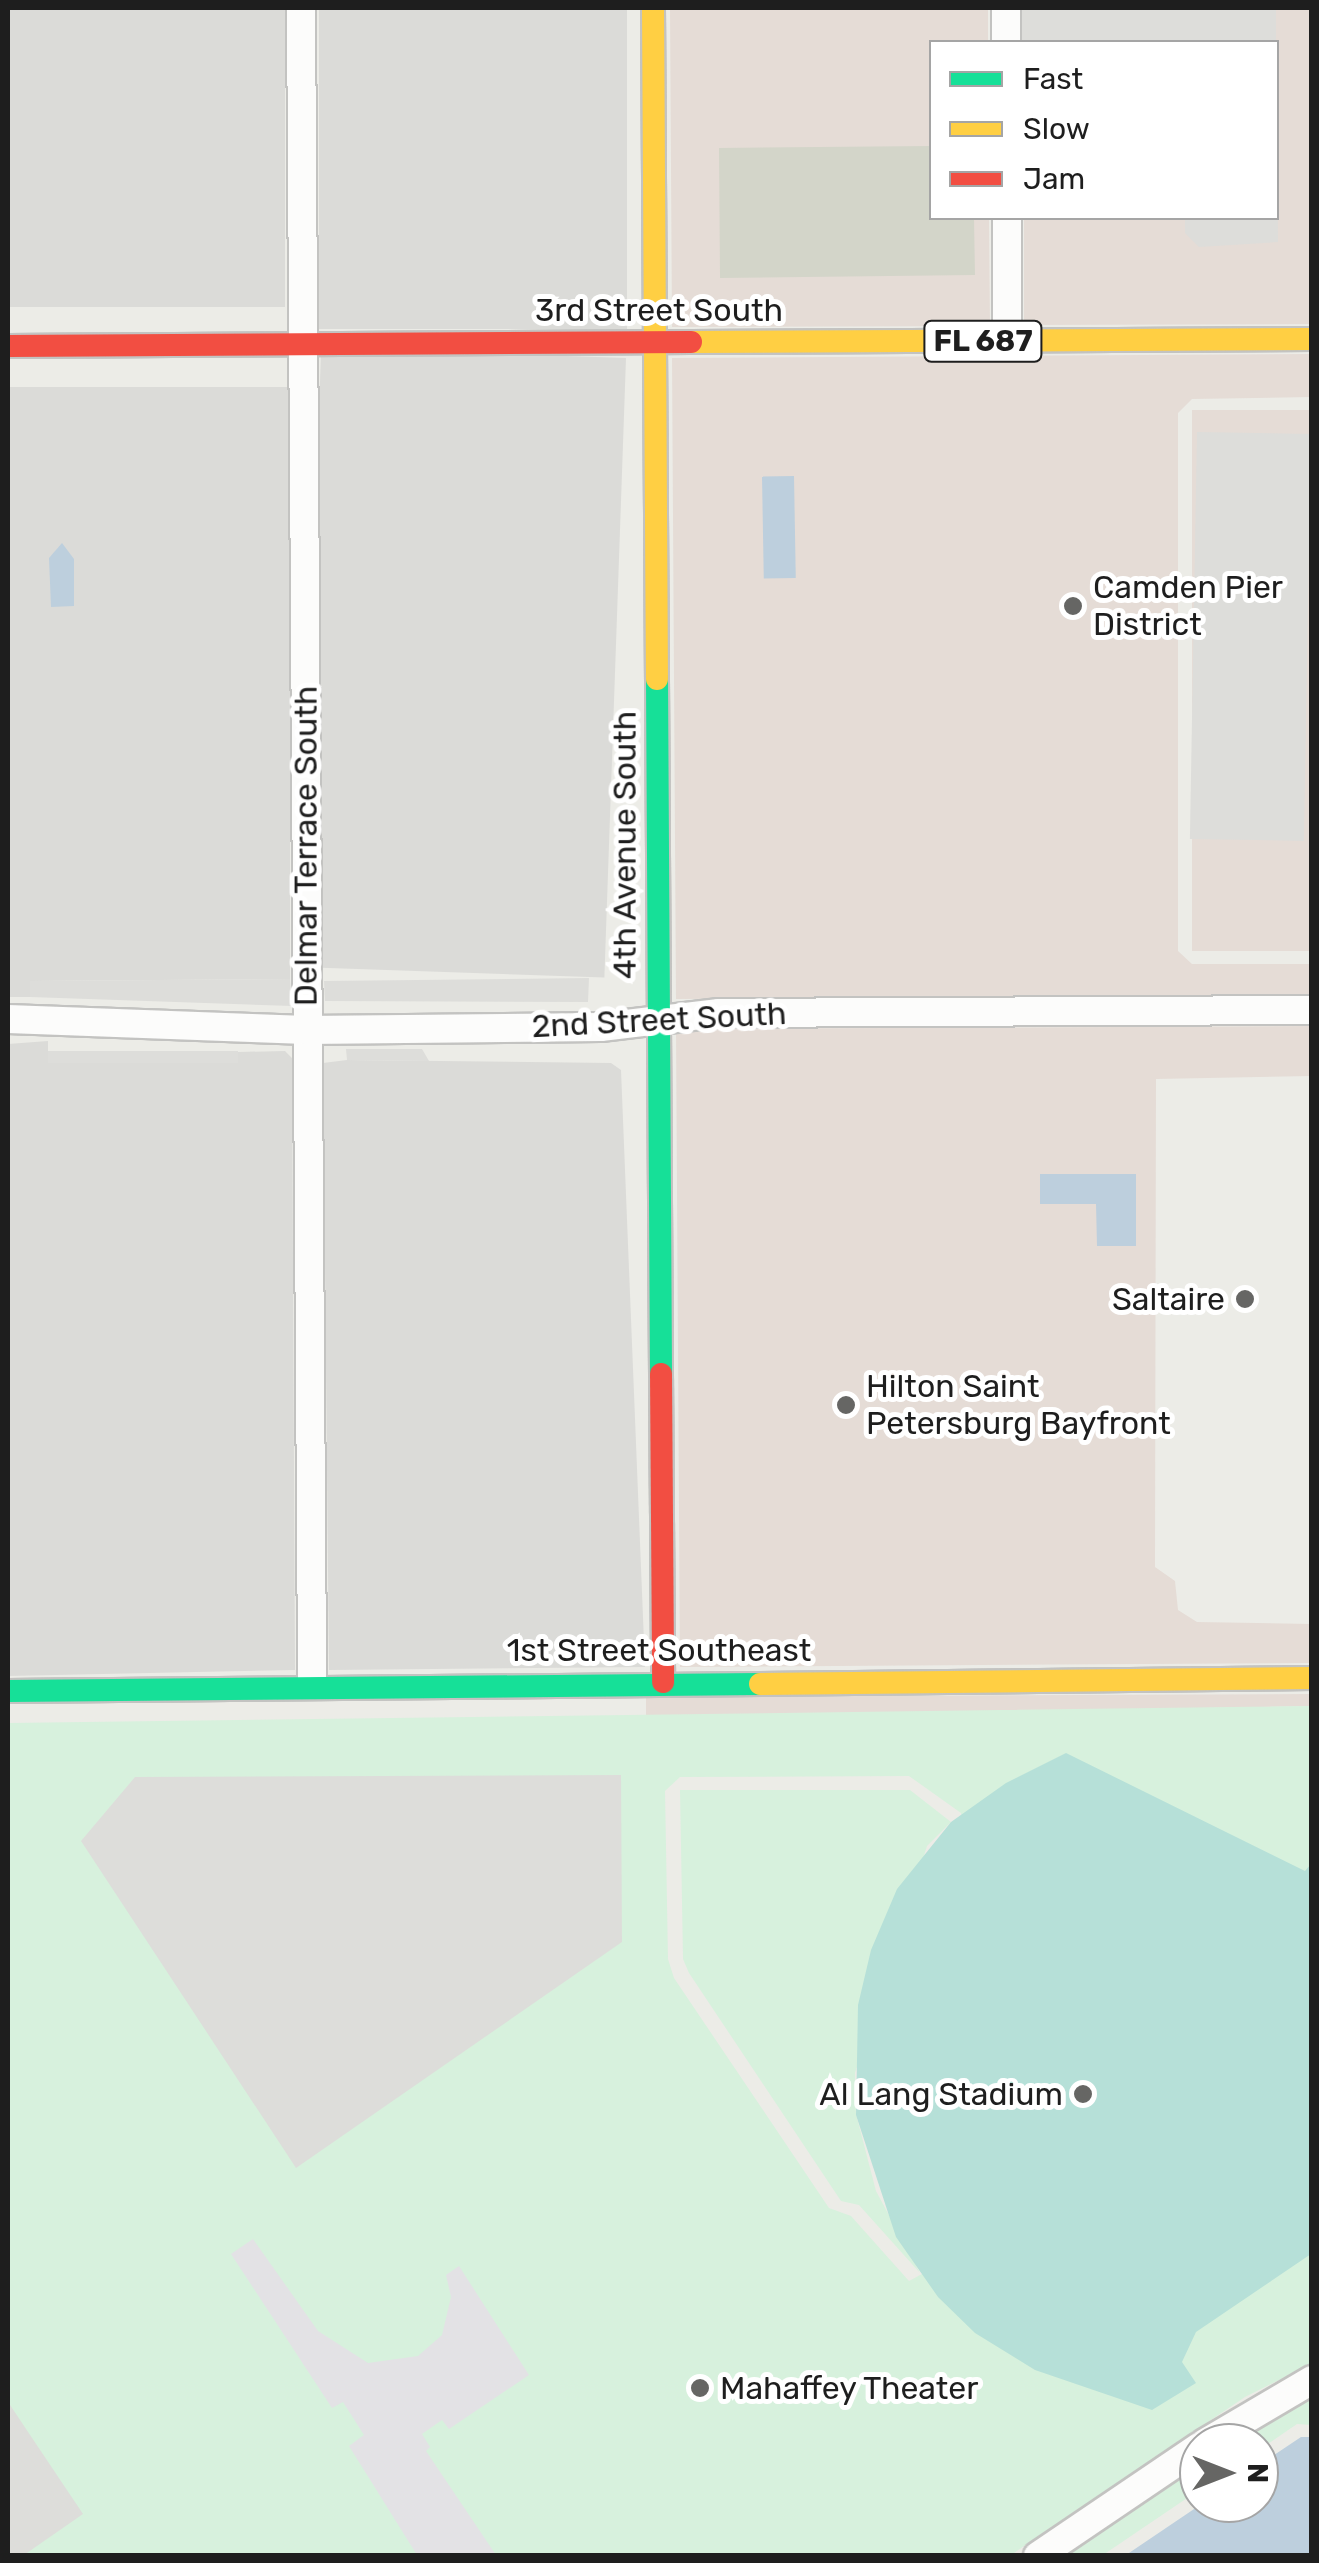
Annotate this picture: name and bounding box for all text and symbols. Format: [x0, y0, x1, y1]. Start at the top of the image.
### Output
legend [929, 40, 1279, 220]
text: Fast [1023, 61, 1083, 97]
text: Slow [1023, 111, 1090, 147]
text: Jam [1023, 161, 1085, 197]
street label: 3rd Street South [535, 291, 783, 329]
road number: FL 687 [923, 316, 1043, 366]
place label: Camden Pier District [1093, 569, 1283, 644]
marker: Camden Pier District [1062, 595, 1084, 617]
street label: Delmar Terrace South [287, 685, 325, 1007]
street label: 4th Avenue South [606, 710, 644, 980]
street label: 2nd Street South [531, 994, 787, 1046]
place label: Saltaire [1112, 1280, 1225, 1318]
marker: Saltaire [1234, 1288, 1256, 1310]
place label: Hilton Saint Petersburg Bayfront [866, 1368, 1171, 1443]
marker: Hilton Saint Petersburg Bayfront [835, 1394, 857, 1416]
street label: 1st Street Southeast [507, 1631, 811, 1669]
place label: Al Lang Stadium [819, 2075, 1063, 2113]
marker: Al Lang Stadium [1072, 2083, 1094, 2105]
place label: Mahaffey Theater [720, 2369, 980, 2407]
marker: Mahaffey Theater [689, 2377, 711, 2399]
north arrow [1179, 2423, 1279, 2523]
text: N [1241, 2463, 1274, 2483]

